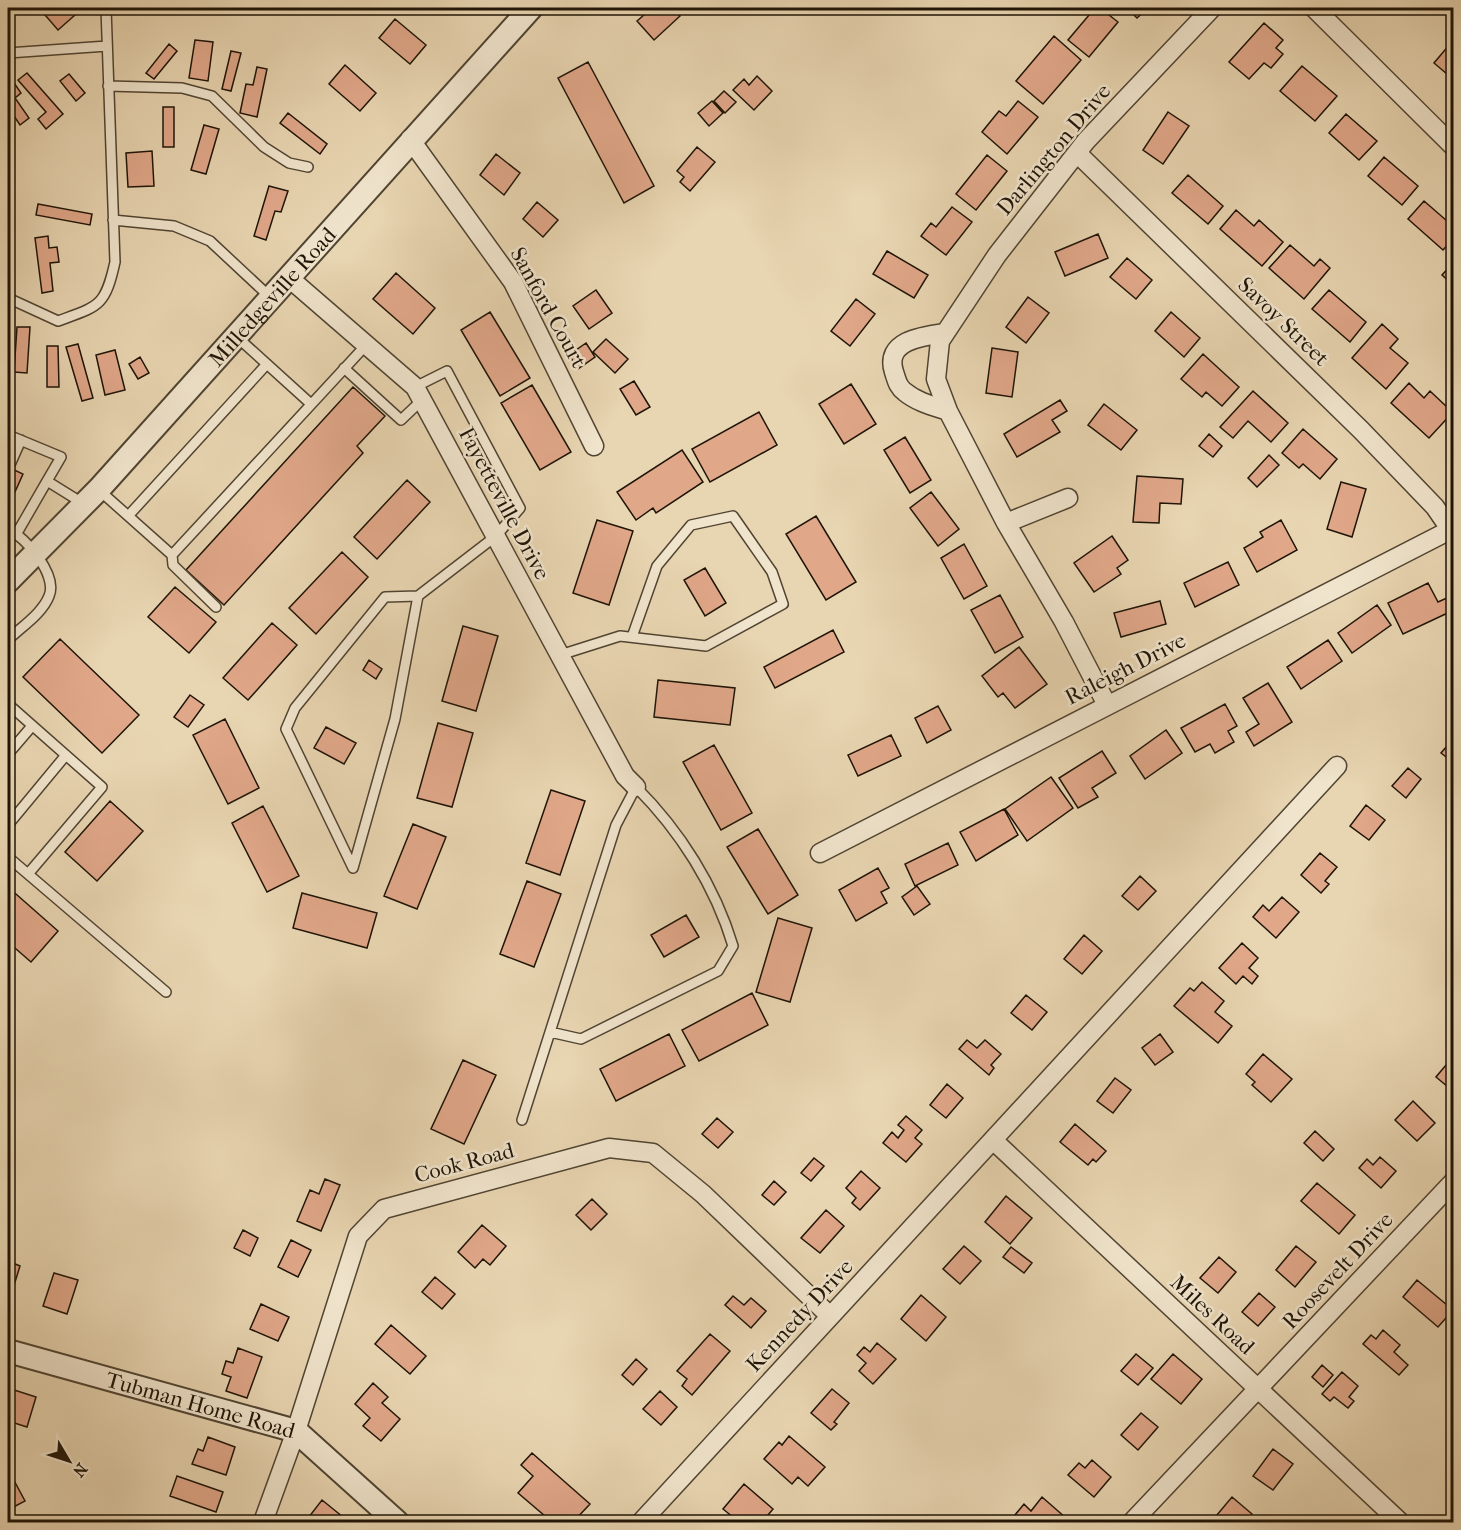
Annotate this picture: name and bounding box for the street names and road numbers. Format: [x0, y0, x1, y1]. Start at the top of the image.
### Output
street label: Darlington Drive [991, 78, 1116, 221]
street label: Milledgeville Road [203, 222, 342, 372]
street label: Sanford Court [504, 243, 592, 372]
street label: Savoy Street [1232, 272, 1334, 372]
street label: Fayetteville Drive [453, 423, 555, 584]
street label: Raleigh Drive [1061, 627, 1190, 710]
street label: Cook Road [412, 1137, 518, 1189]
street label: Roosevelt Drive [1277, 1207, 1399, 1335]
street label: Kennedy Drive [741, 1254, 859, 1377]
street label: Miles Road [1165, 1269, 1260, 1361]
street label: Tubman Home Road [103, 1367, 299, 1444]

